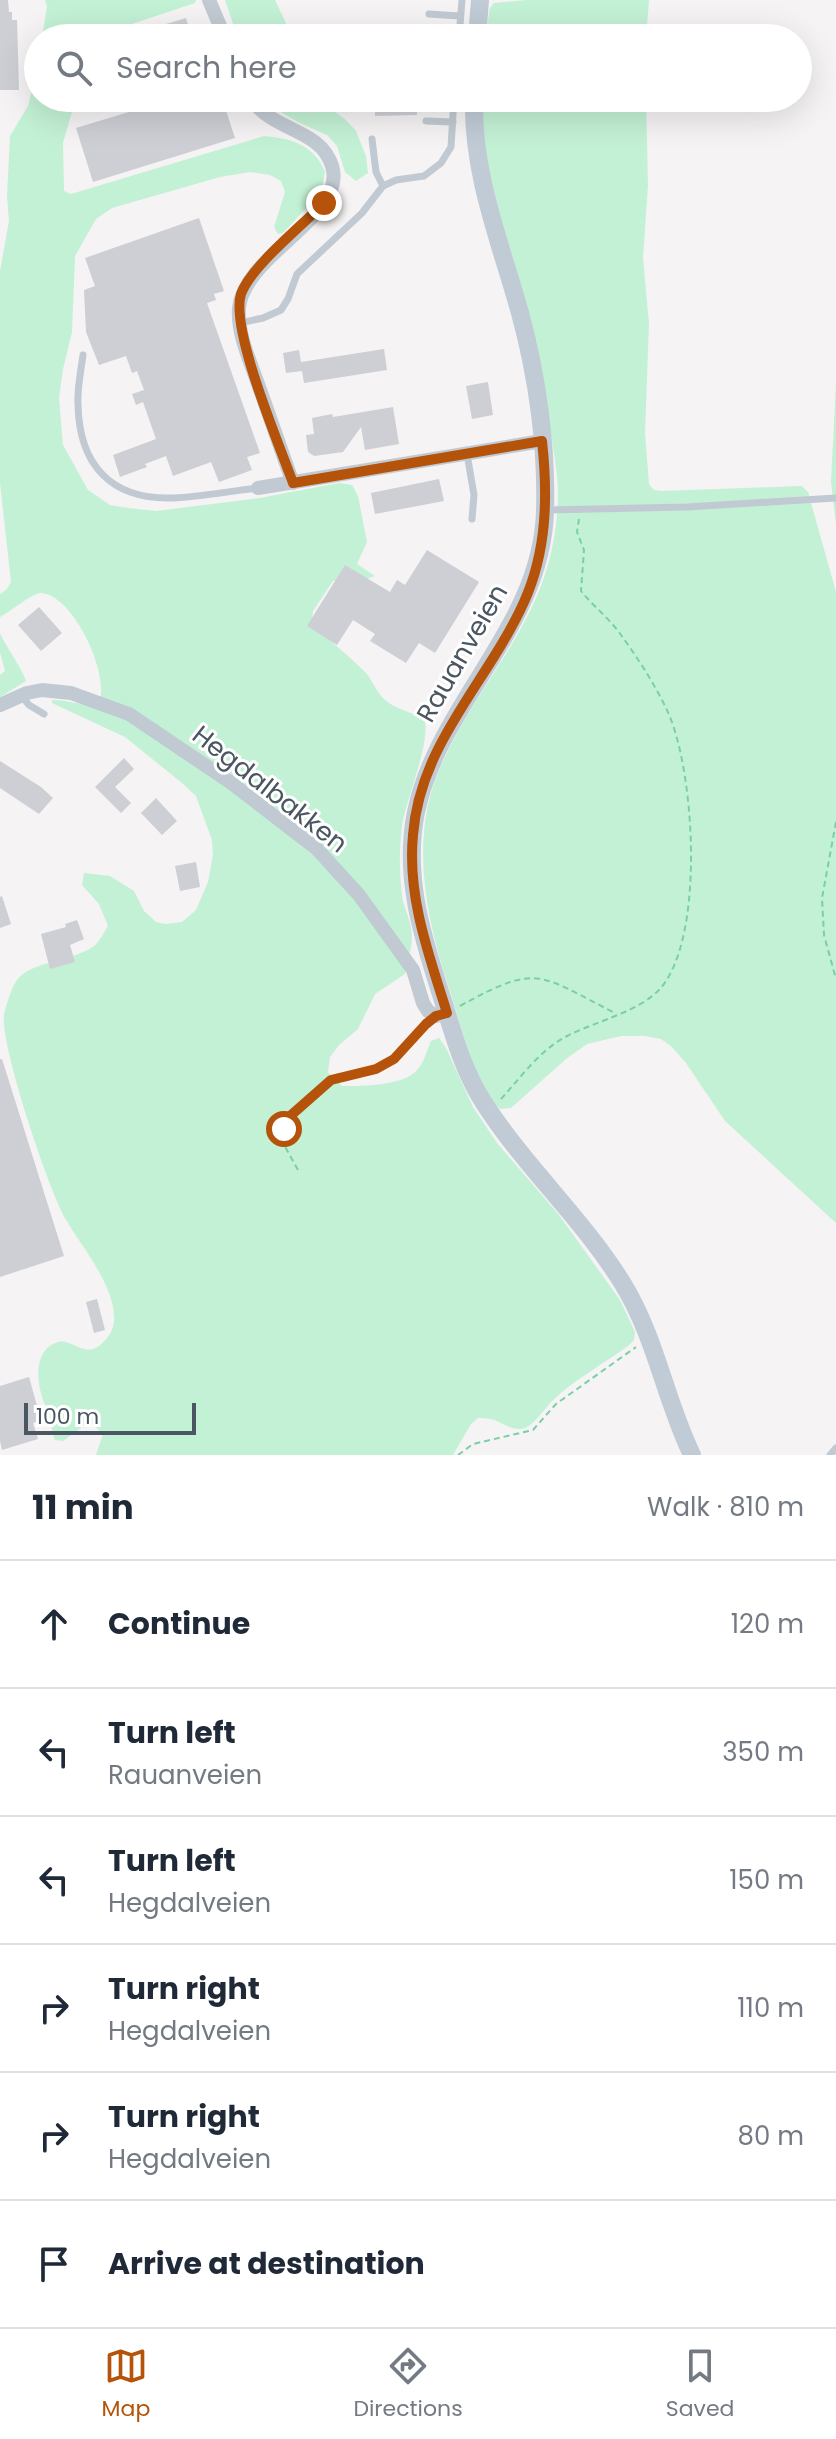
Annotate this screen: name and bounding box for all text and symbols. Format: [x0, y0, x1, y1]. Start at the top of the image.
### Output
search box [24, 24, 812, 112]
icon: search [52, 46, 96, 90]
text: Search here [116, 46, 297, 89]
route end [306, 185, 342, 221]
street label: Rauanveien [408, 577, 516, 729]
street label: Hegdalbakken [185, 717, 355, 861]
route start [266, 1111, 302, 1147]
scale bar [24, 1399, 196, 1435]
text: 100 m [36, 1401, 99, 1432]
text: 11 min [32, 1483, 134, 1531]
text: Walk · 810 m [647, 1489, 804, 1525]
icon: ahead [32, 1602, 76, 1646]
text: Continue [108, 1602, 250, 1645]
text: 120 m [731, 1606, 804, 1642]
text: Turn left [108, 1711, 236, 1754]
icon: left [32, 1730, 76, 1774]
text: 350 m [722, 1734, 804, 1770]
text: Rauanveien [108, 1757, 262, 1793]
text: Turn left [108, 1839, 236, 1882]
icon: left [32, 1858, 76, 1902]
text: 150 m [729, 1862, 804, 1898]
text: Hegdalveien [108, 1885, 271, 1921]
text: Turn right [108, 1967, 260, 2010]
icon: right [32, 1986, 76, 2030]
text: 110 m [737, 1990, 804, 2026]
text: Hegdalveien [108, 2013, 271, 2049]
text: Turn right [108, 2095, 260, 2138]
icon: right [32, 2114, 76, 2158]
text: 80 m [738, 2118, 804, 2154]
text: Hegdalveien [108, 2141, 271, 2177]
icon: arrive [32, 2242, 76, 2286]
text: Arrive at destination [108, 2242, 425, 2285]
tab: Map [102, 2344, 150, 2425]
tab: Directions [353, 2344, 463, 2425]
tab: Saved [666, 2344, 734, 2425]

